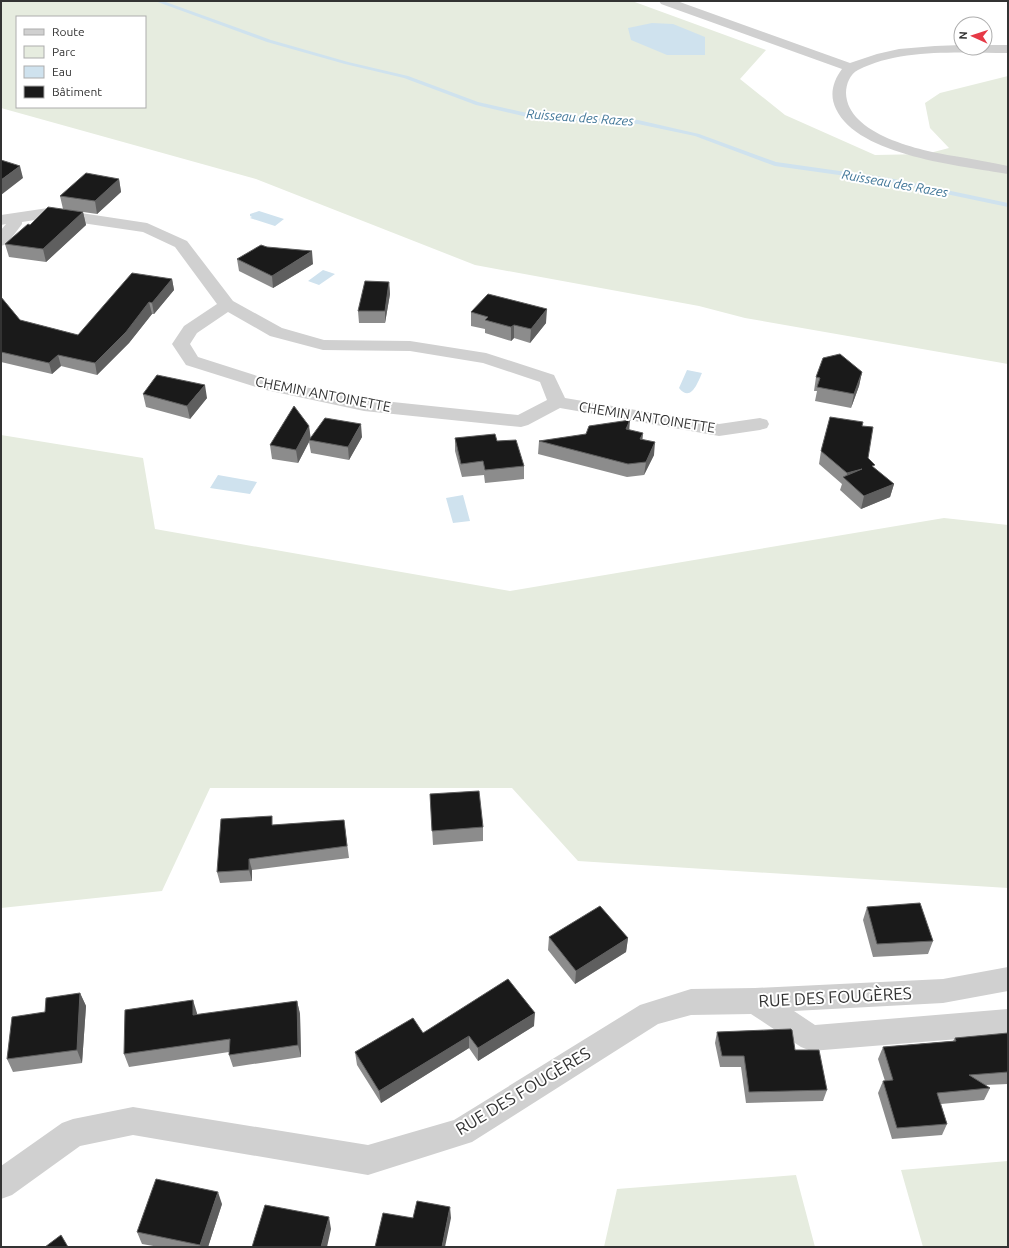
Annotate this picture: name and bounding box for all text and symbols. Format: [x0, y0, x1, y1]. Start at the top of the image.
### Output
legend [16, 16, 146, 108]
north arrow [953, 16, 993, 56]
text: Route [52, 25, 85, 38]
text: N [957, 31, 969, 40]
text: Parc [52, 45, 76, 58]
text: Eau [52, 65, 72, 78]
text: Bâtiment [52, 85, 102, 98]
water label: Ruisseau des Razes [526, 106, 635, 128]
water label: Ruisseau des Razes [841, 167, 950, 199]
street label: CHEMIN ANTOINETTE [254, 373, 392, 415]
street label: CHEMIN ANTOINETTE [578, 398, 716, 436]
street label: RUE DES FOUGÈRES [758, 982, 912, 1010]
street label: RUE DES FOUGÈRES [452, 1042, 594, 1138]

